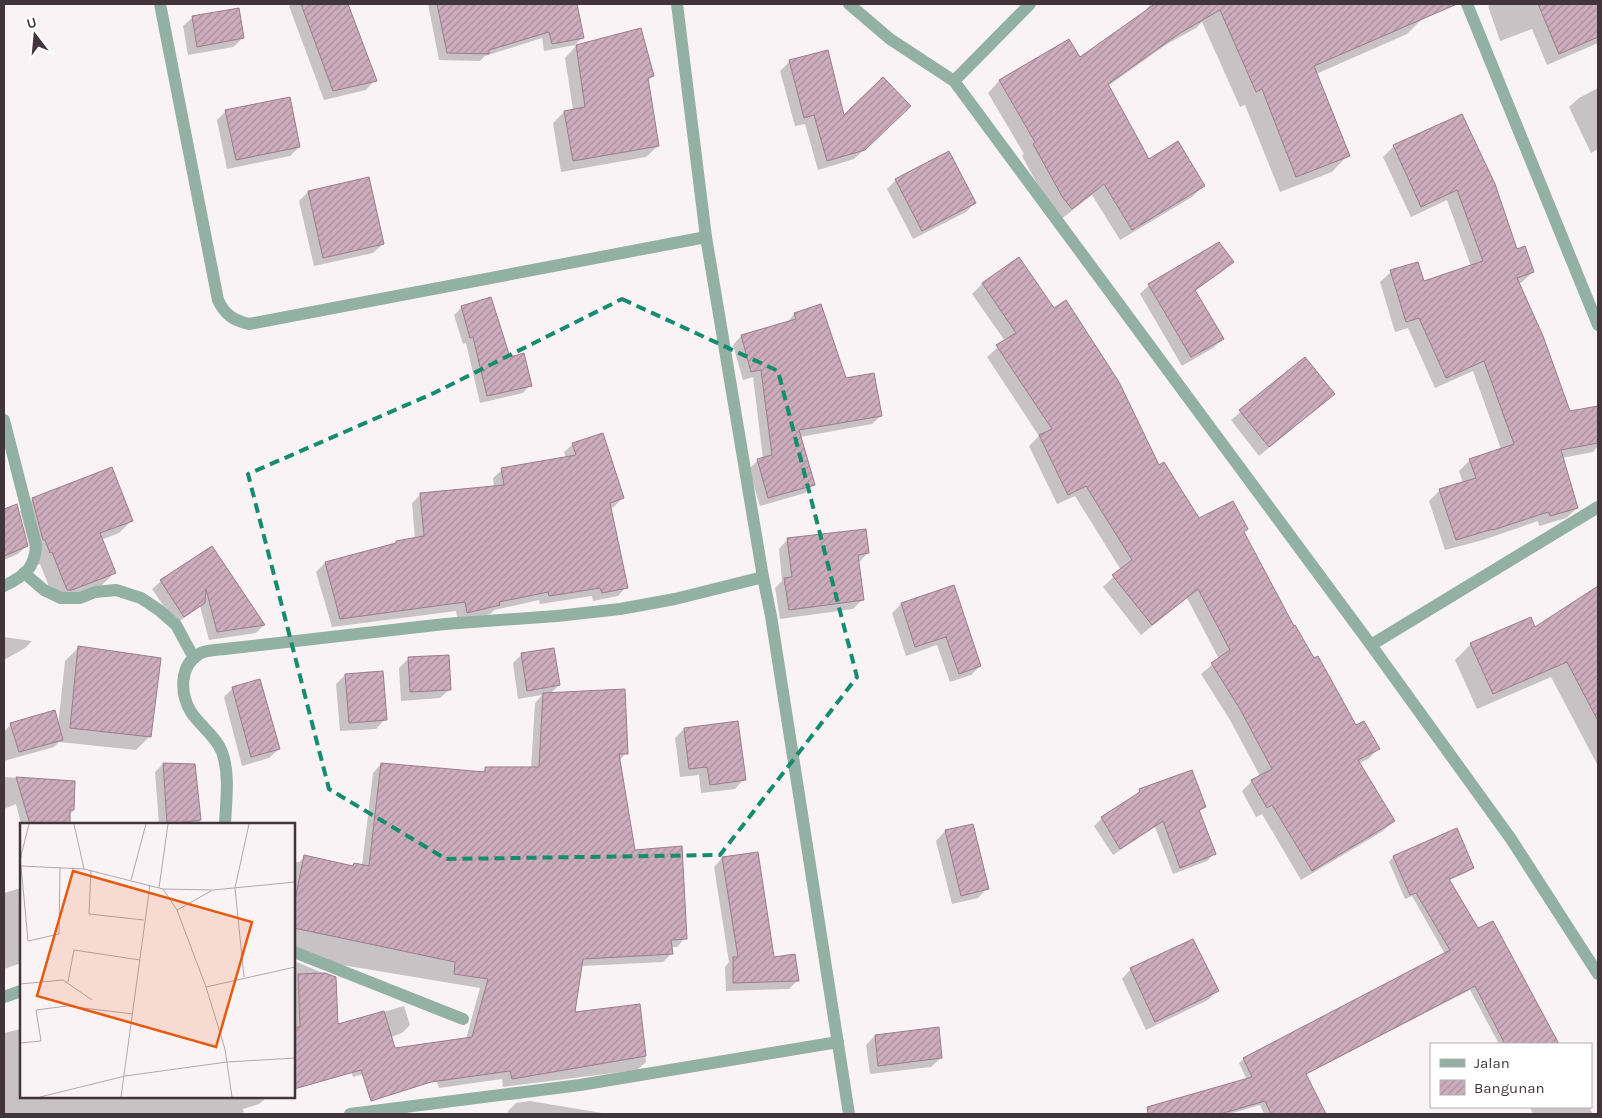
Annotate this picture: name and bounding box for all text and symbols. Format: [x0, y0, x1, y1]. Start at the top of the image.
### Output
north arrow [10, 10, 60, 60]
text: U [25, 13, 39, 32]
inset map [20, 823, 295, 1098]
legend [1430, 1043, 1592, 1108]
text: Jalan [1474, 1054, 1510, 1072]
text: Bangunan [1474, 1079, 1545, 1097]

